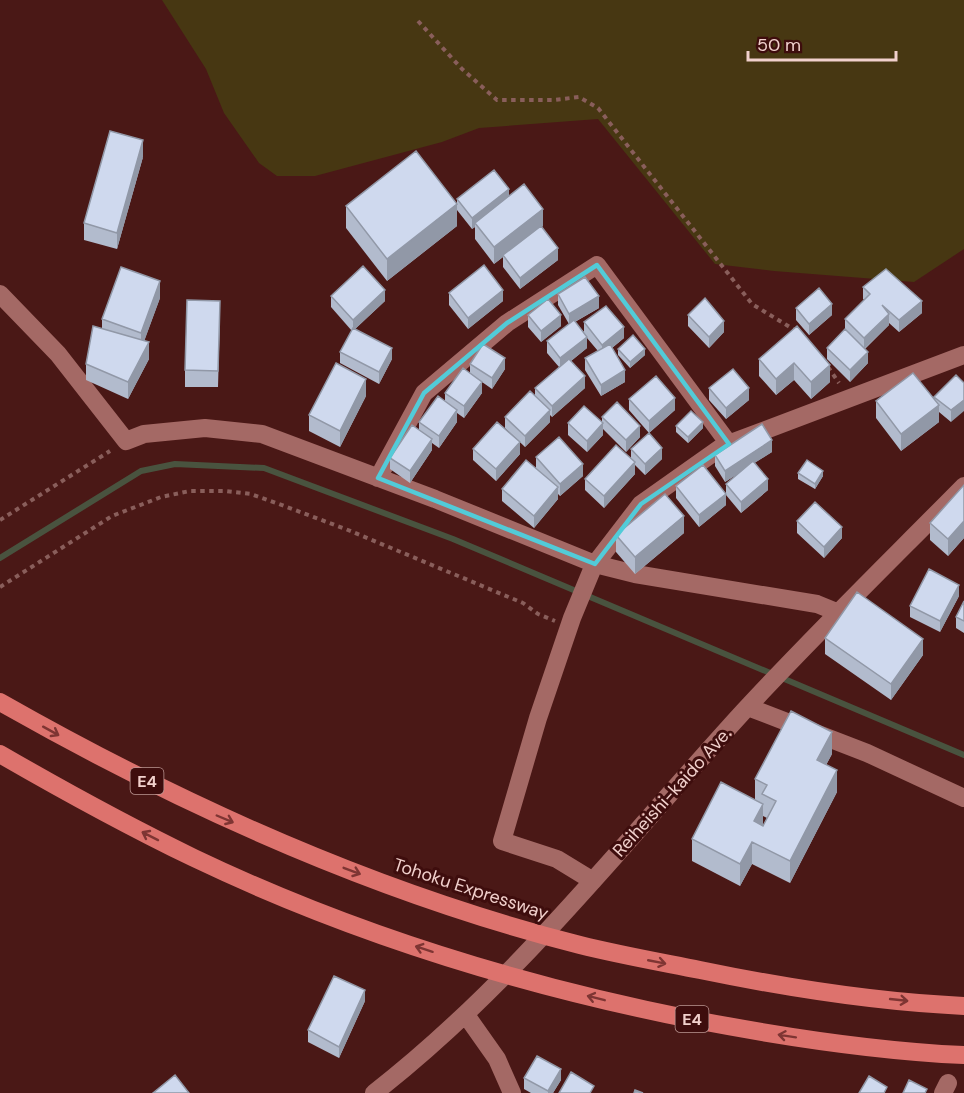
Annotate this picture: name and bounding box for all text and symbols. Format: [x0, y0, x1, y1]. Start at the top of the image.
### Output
scale bar [748, 24, 896, 62]
text: 50 m [757, 33, 801, 57]
street label: Reiheishi-kaido Ave. [607, 722, 737, 862]
one-way arrow [42, 725, 59, 737]
road number: E4 [130, 768, 164, 794]
one-way arrow [216, 813, 234, 825]
one-way arrow [141, 829, 159, 841]
street label: Tohoku Expressway [390, 853, 552, 925]
one-way arrow [343, 867, 361, 878]
one-way arrow [415, 943, 434, 954]
one-way arrow [647, 957, 666, 968]
one-way arrow [586, 992, 605, 1004]
one-way arrow [888, 995, 908, 1006]
road number: E4 [676, 1006, 708, 1032]
one-way arrow [778, 1031, 797, 1042]

